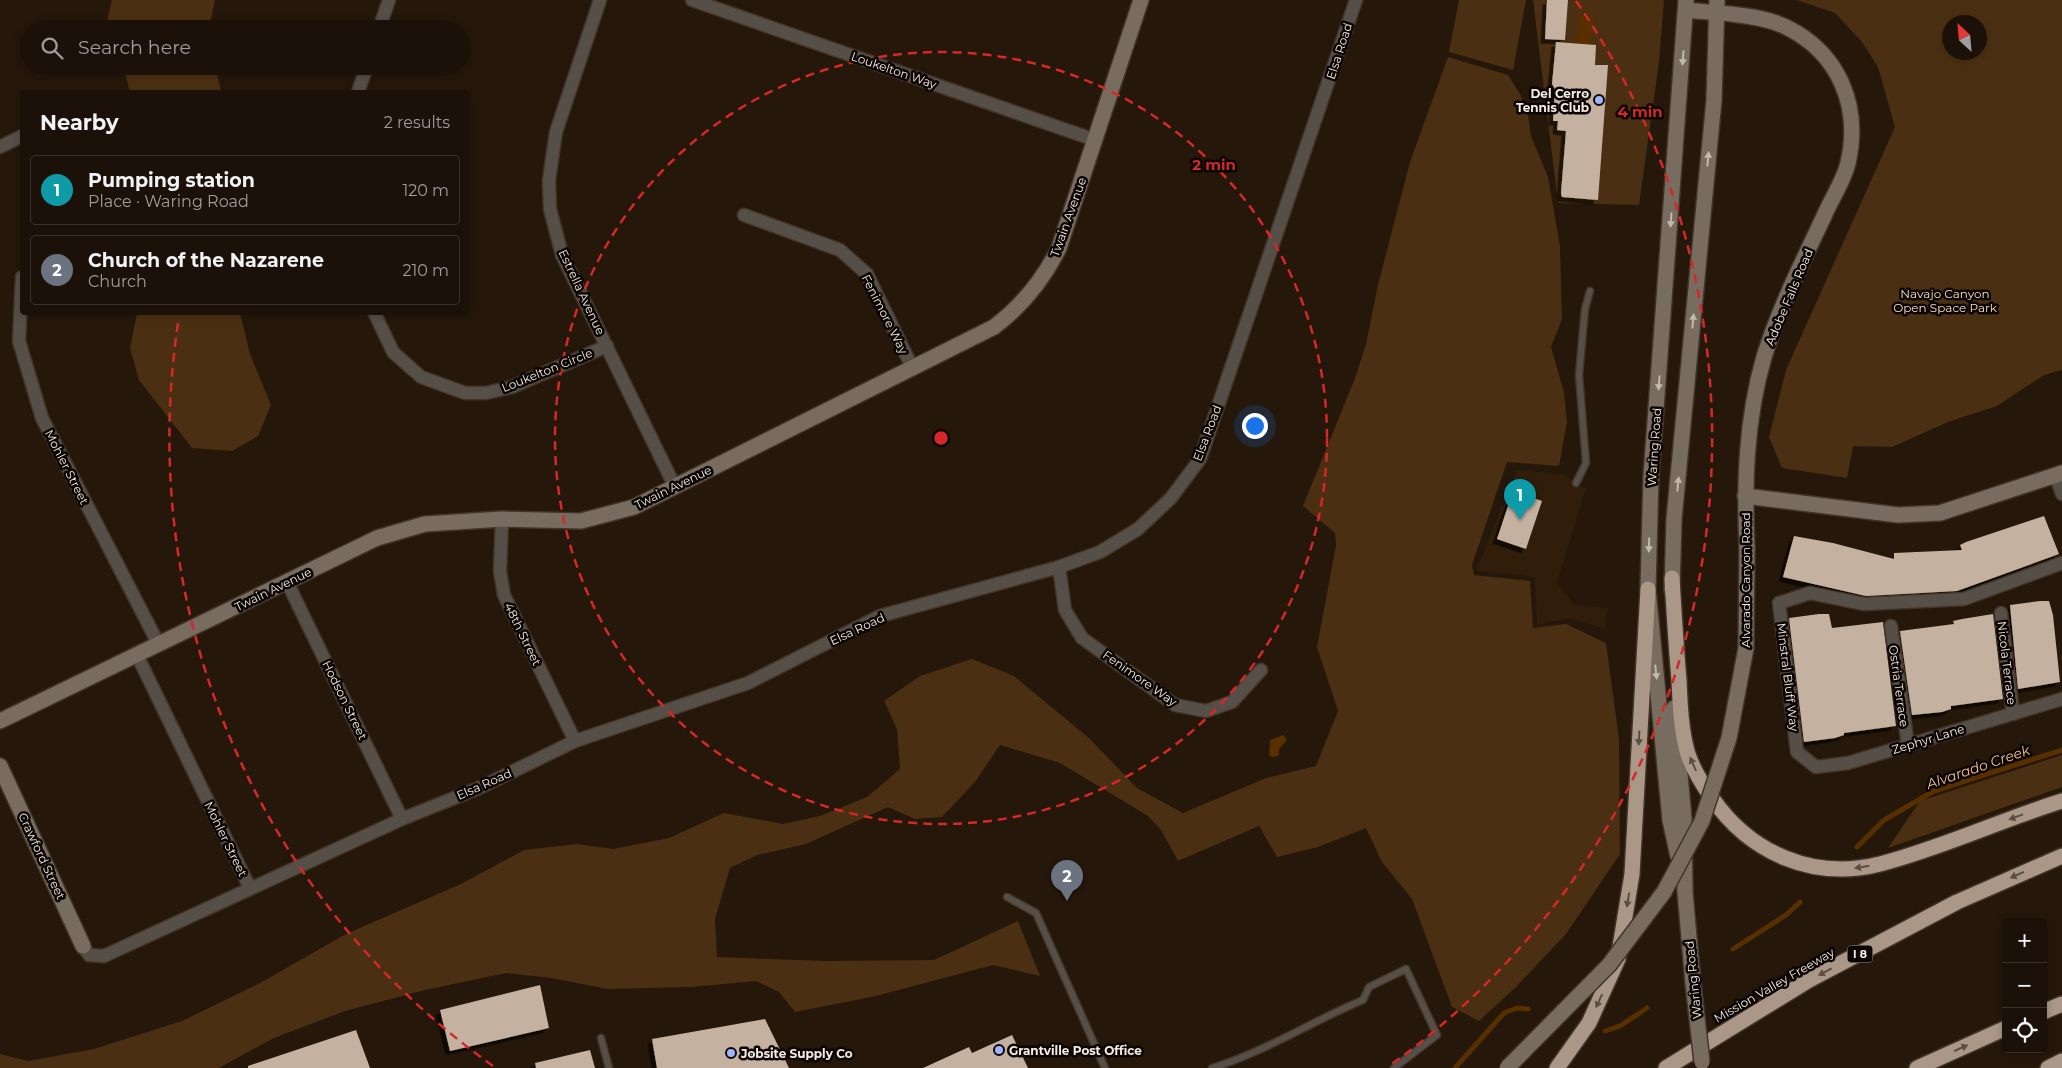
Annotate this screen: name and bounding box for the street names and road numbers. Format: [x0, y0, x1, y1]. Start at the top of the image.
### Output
street label: Elsa Road [1323, 21, 1355, 81]
street label: Loukelton Way [849, 48, 939, 92]
street label: Twain Avenue [1047, 175, 1089, 259]
street label: Adobe Falls Road [1762, 246, 1816, 348]
street label: Estrella Avenue [556, 247, 608, 337]
street label: Fenimore Way [858, 272, 912, 357]
street label: Loukelton Circle [499, 345, 595, 395]
street label: Elsa Road [1189, 403, 1225, 463]
street label: Waring Road [1644, 407, 1664, 487]
street label: Mohler Street [42, 427, 92, 507]
street label: Twain Avenue [632, 462, 714, 512]
street label: Alvarado Canyon Road [1738, 512, 1753, 648]
street label: Twain Avenue [232, 564, 314, 614]
street label: 48th Street [501, 600, 545, 668]
street label: Elsa Road [827, 610, 887, 648]
street label: Nicola Terrace [1994, 620, 2020, 706]
street label: Minstral Bluff Way [1774, 622, 1802, 732]
street label: Ostria Terrace [1886, 644, 1912, 728]
street label: Fenimore Way [1100, 647, 1180, 709]
street label: Hodson Street [319, 658, 371, 742]
street label: Zephyr Lane [1890, 721, 1966, 757]
street label: Elsa Road [454, 765, 514, 803]
street label: Mohler Street [201, 799, 251, 879]
street label: Crawford Street [15, 810, 69, 902]
street label: Waring Road [1681, 940, 1705, 1020]
street label: Mission Valley Freeway [1711, 944, 1837, 1026]
road number: I 8 [1848, 946, 1872, 962]

